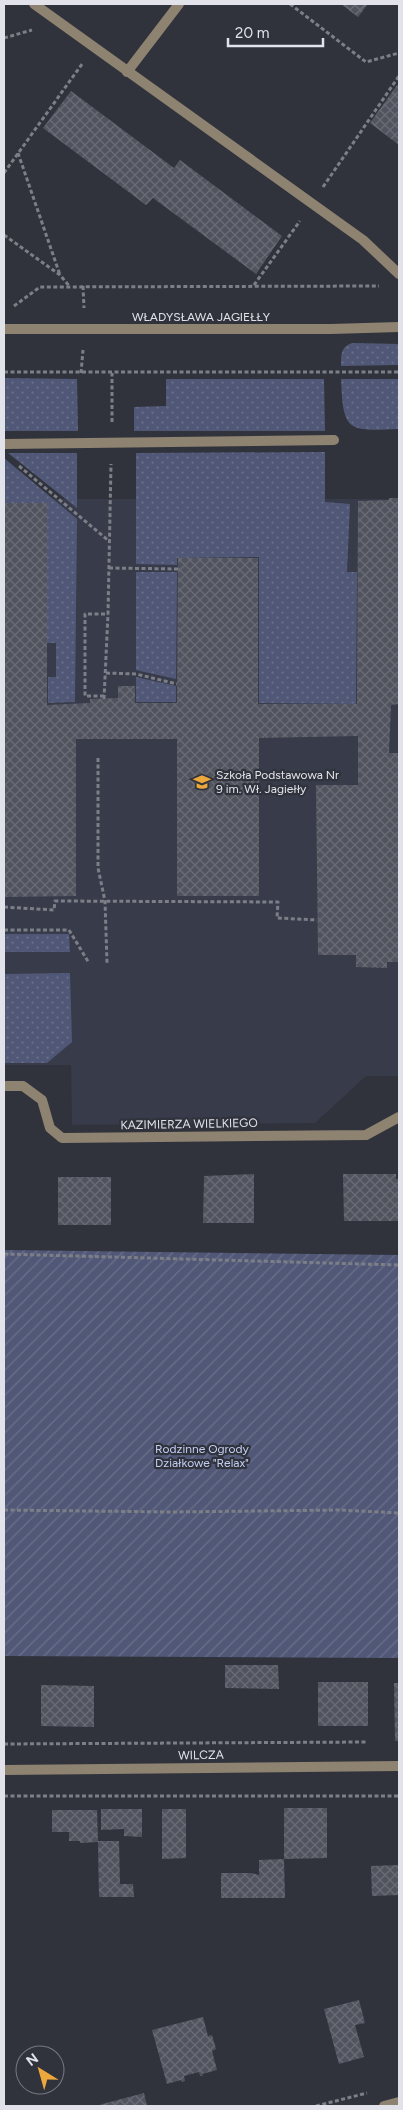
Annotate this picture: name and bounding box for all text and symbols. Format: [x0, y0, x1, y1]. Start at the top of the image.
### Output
scale bar [228, 15, 323, 47]
text: 20 m [235, 24, 269, 42]
street label: WŁADYSŁAWA JAGIEŁŁY [132, 310, 271, 324]
place label: Szkoła Podstawowa Nr 9 im. Wł. Jagiełły [216, 768, 339, 796]
school or university icon: Szkoła Podstawowa Nr 9 im. Wł. Jagiełły [192, 772, 212, 792]
street label: KAZIMIERZA WIELKIEGO [120, 1116, 258, 1132]
park label: Rodzinne Ogrody Działkowe "Relax" [155, 1442, 250, 1470]
street label: WILCZA [178, 1748, 224, 1762]
north arrow [15, 2045, 65, 2095]
text: N [23, 2050, 42, 2070]

